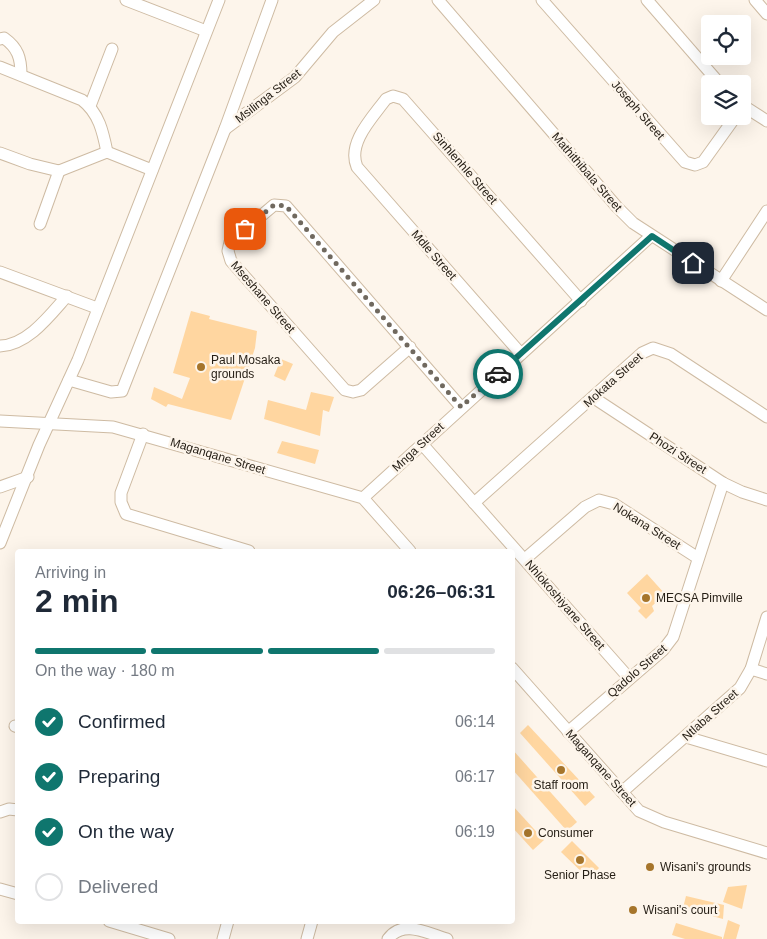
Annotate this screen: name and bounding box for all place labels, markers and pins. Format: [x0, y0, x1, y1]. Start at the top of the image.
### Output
pin [224, 208, 266, 250]
pin [672, 242, 714, 284]
place label: Paul Mosaka grounds [211, 353, 281, 381]
marker: Paul Mosaka grounds [195, 361, 207, 373]
place label: MECSA Pimville [656, 591, 743, 605]
marker: MECSA Pimville [640, 592, 652, 604]
marker: Staff room [555, 764, 567, 776]
place label: Staff room [533, 778, 589, 792]
place label: Consumer [538, 826, 593, 840]
marker: Consumer [522, 827, 534, 839]
marker: Senior Phase [574, 854, 586, 866]
place label: Wisani's grounds [660, 860, 751, 874]
marker: Wisani's grounds [644, 861, 656, 873]
place label: Senior Phase [544, 868, 616, 882]
place label: Wisani's court [643, 903, 718, 917]
marker: Wisani's court [627, 904, 639, 916]

